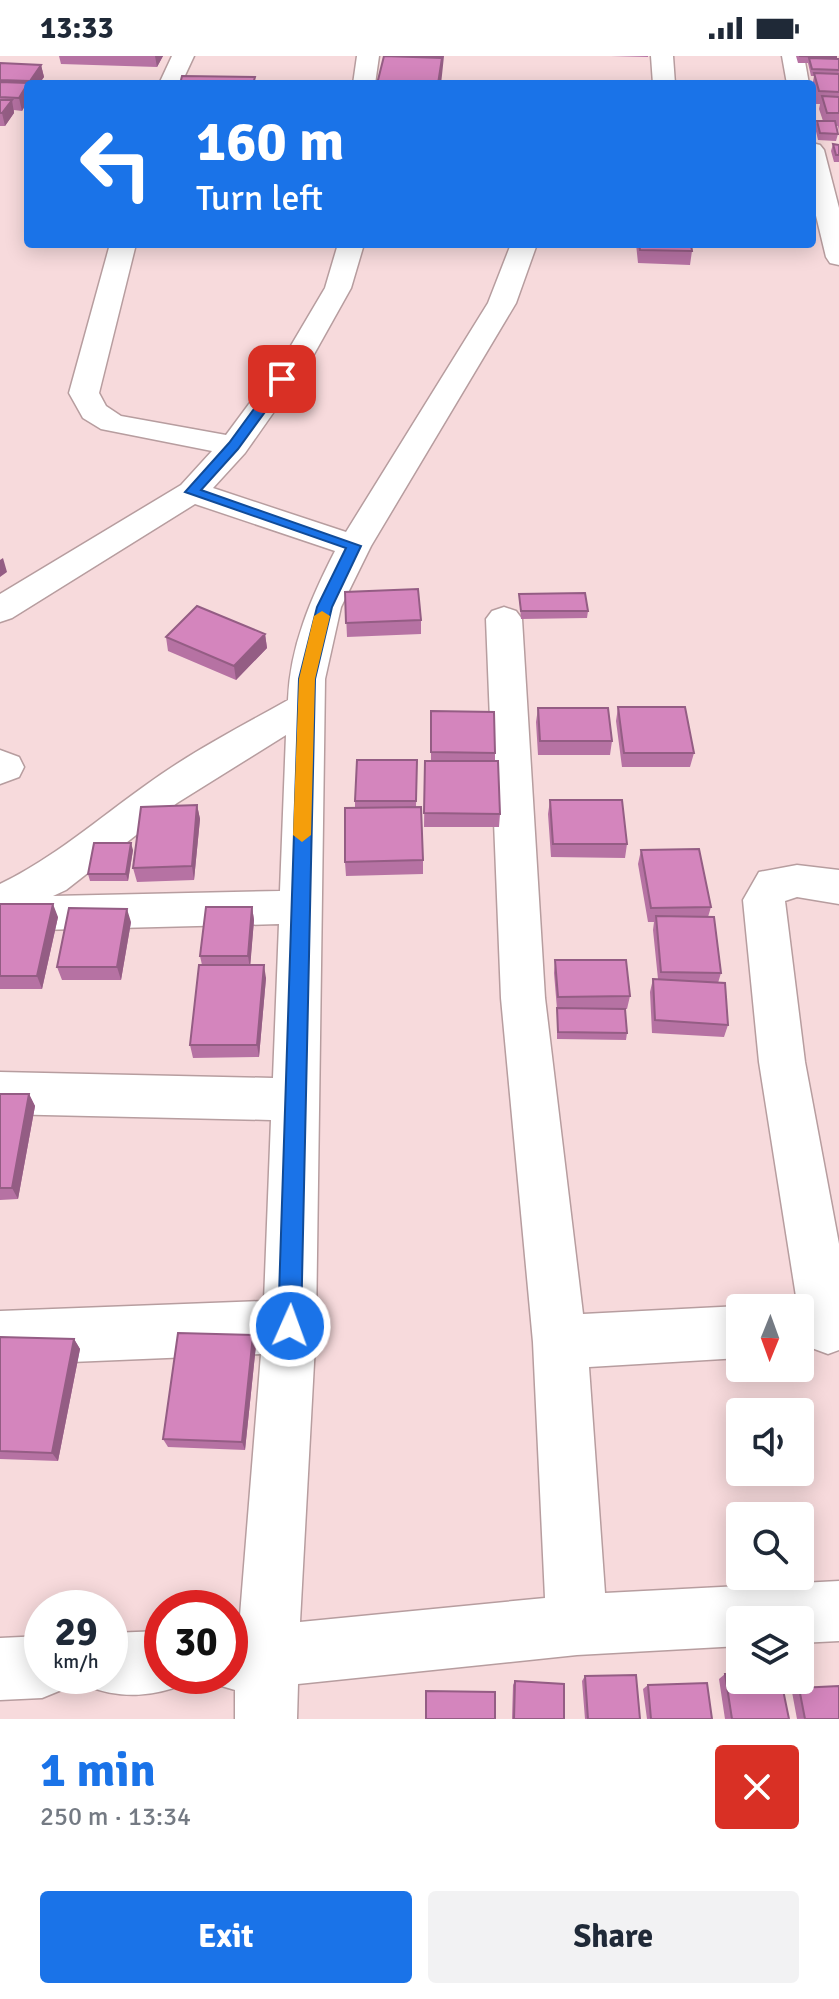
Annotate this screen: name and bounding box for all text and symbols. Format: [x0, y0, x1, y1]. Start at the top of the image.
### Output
text: 13:33 [40, 10, 114, 47]
text: 160 m [196, 107, 344, 176]
icon: left [64, 112, 168, 216]
text: Turn left [196, 176, 323, 221]
pin [248, 345, 316, 413]
icon: arrive [260, 357, 304, 401]
position arrow [248, 1284, 332, 1368]
north arrow [726, 1294, 814, 1382]
map controls [726, 1294, 814, 1694]
button: sound [726, 1398, 814, 1486]
button: search [726, 1502, 814, 1590]
speed limit sign: 30 [144, 1590, 248, 1694]
button: layers [726, 1606, 814, 1694]
text: 29 [54, 1607, 98, 1657]
text: km/h [53, 1649, 99, 1674]
text: 1 min [40, 1741, 156, 1800]
button: close [715, 1745, 799, 1829]
text: 250 m · 13:34 [40, 1801, 191, 1833]
button: Exit [40, 1891, 412, 1983]
button: Share [428, 1891, 799, 1983]

